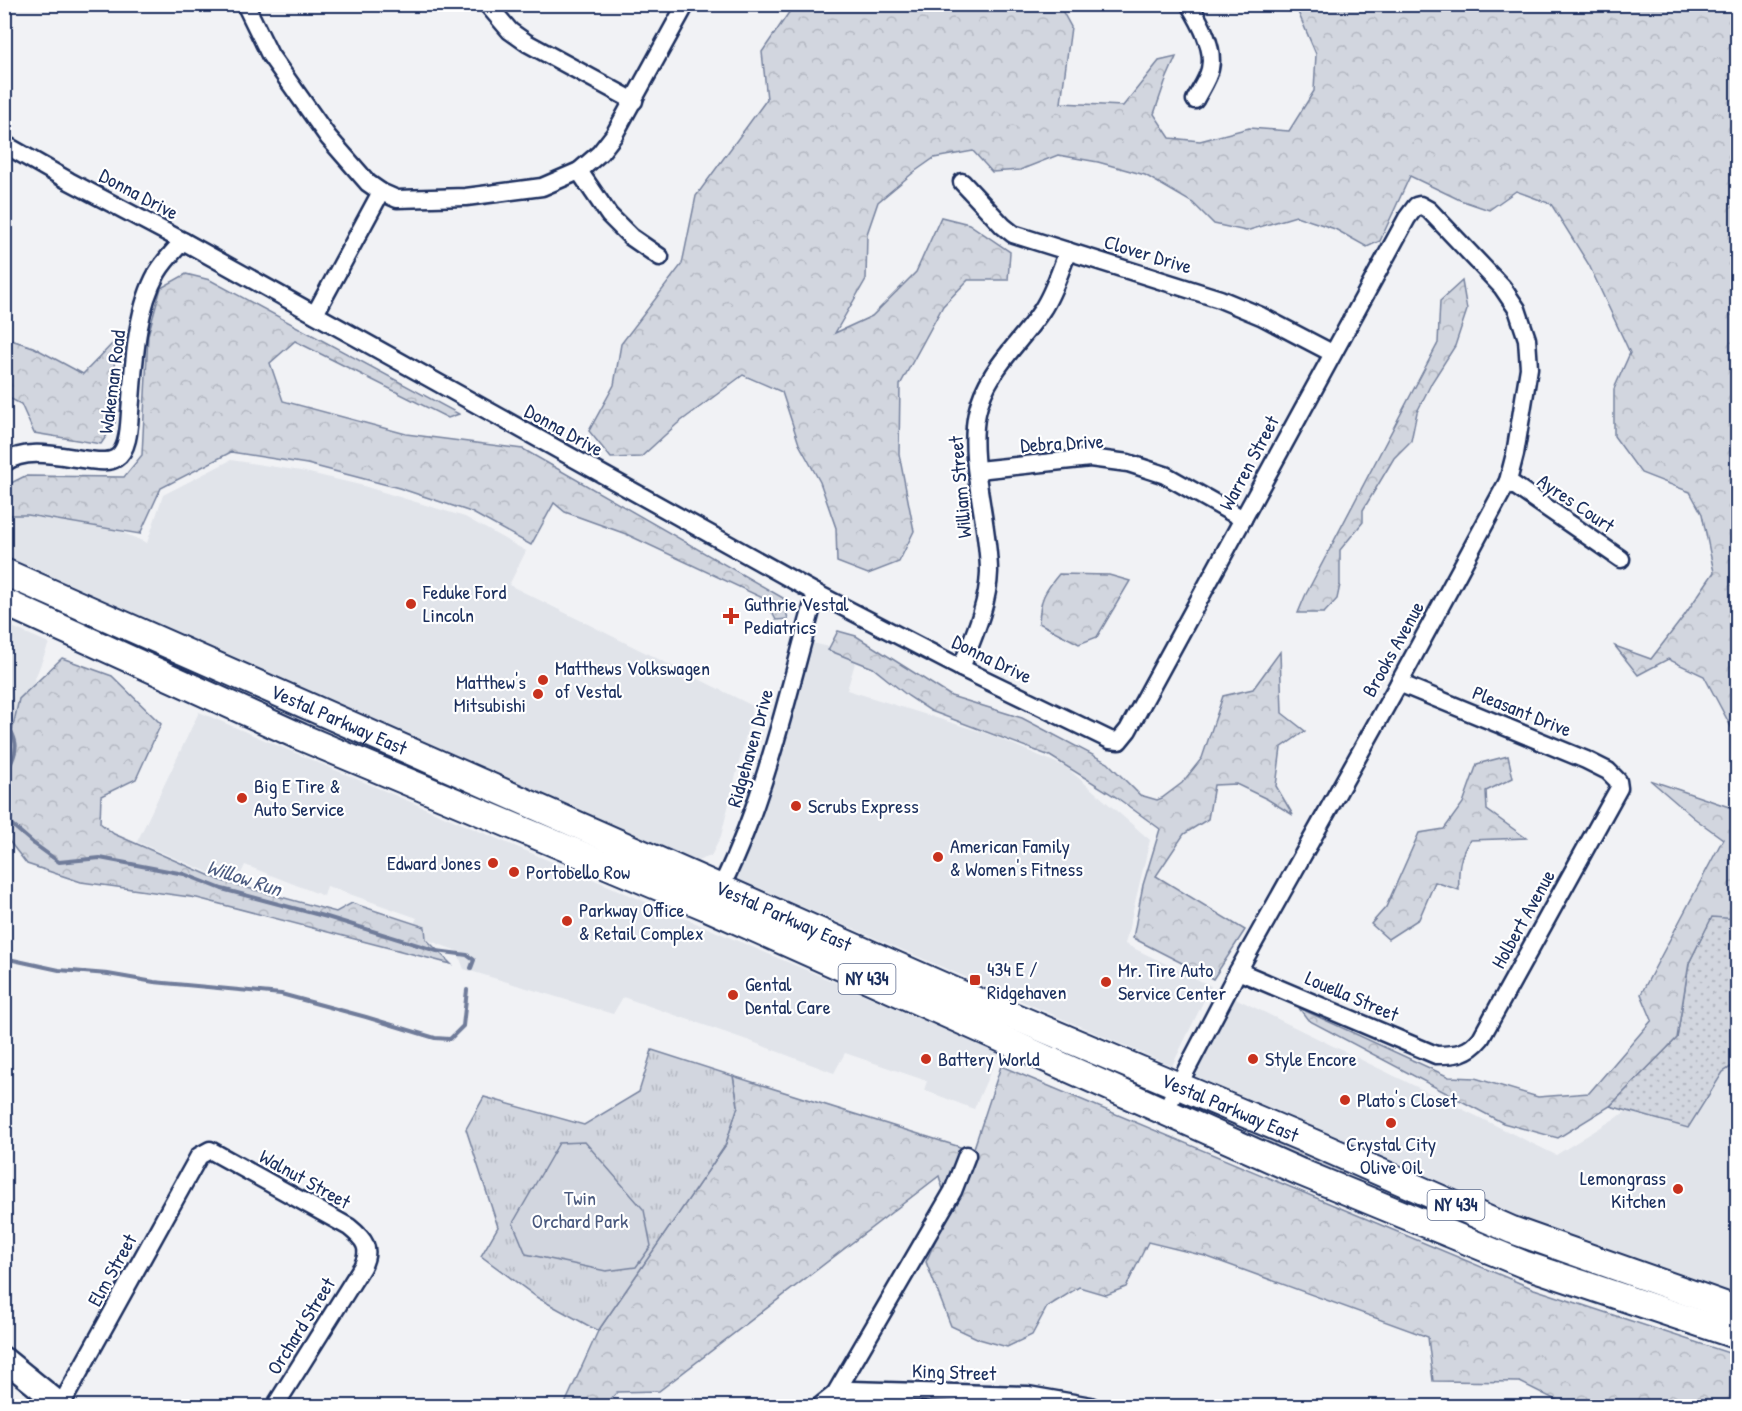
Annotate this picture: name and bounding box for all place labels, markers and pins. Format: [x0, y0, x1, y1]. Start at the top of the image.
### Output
place label: Feduke Ford Lincoln [422, 578, 506, 628]
place label: Guthrie Vestal Pediatrics [744, 590, 849, 640]
marker: Feduke Ford Lincoln [404, 597, 418, 611]
marker: Guthrie Vestal Pediatrics [722, 607, 740, 625]
place label: Matthews Volkswagen of Vestal [555, 654, 710, 704]
place label: Matthew's Mitsubishi [454, 668, 526, 718]
marker: Matthews Volkswagen of Vestal [536, 673, 550, 687]
marker: Matthew's Mitsubishi [531, 687, 545, 701]
place label: Big E Tire & Auto Service [254, 772, 344, 822]
marker: Big E Tire & Auto Service [235, 791, 249, 805]
place label: Scrubs Express [808, 792, 919, 819]
marker: Scrubs Express [789, 799, 803, 813]
place label: American Family & Women's Fitness [950, 832, 1083, 882]
place label: Edward Jones [387, 849, 481, 876]
marker: American Family & Women's Fitness [931, 850, 945, 864]
marker: Edward Jones [486, 856, 500, 870]
place label: Portobello Row [526, 858, 630, 885]
marker: Portobello Row [507, 865, 521, 879]
place label: Parkway Office & Retail Complex [579, 896, 704, 946]
marker: Parkway Office & Retail Complex [560, 914, 574, 928]
place label: 434 E / Ridgehaven [987, 955, 1066, 1005]
place label: Mr. Tire Auto Service Center [1118, 956, 1226, 1006]
place label: Gental Dental Care [745, 970, 831, 1020]
marker: 434 E / Ridgehaven [968, 973, 982, 987]
marker: Mr. Tire Auto Service Center [1099, 975, 1113, 989]
marker: Gental Dental Care [726, 988, 740, 1002]
place label: Battery World [938, 1045, 1040, 1072]
place label: Style Encore [1265, 1045, 1357, 1072]
marker: Battery World [919, 1052, 933, 1066]
marker: Style Encore [1246, 1052, 1260, 1066]
place label: Plato's Closet [1357, 1086, 1458, 1113]
marker: Plato's Closet [1338, 1093, 1352, 1107]
marker: Crystal City Olive Oil [1384, 1116, 1398, 1130]
place label: Crystal City Olive Oil [1346, 1130, 1436, 1180]
place label: Lemongrass Kitchen [1580, 1164, 1666, 1214]
marker: Lemongrass Kitchen [1671, 1182, 1685, 1196]

